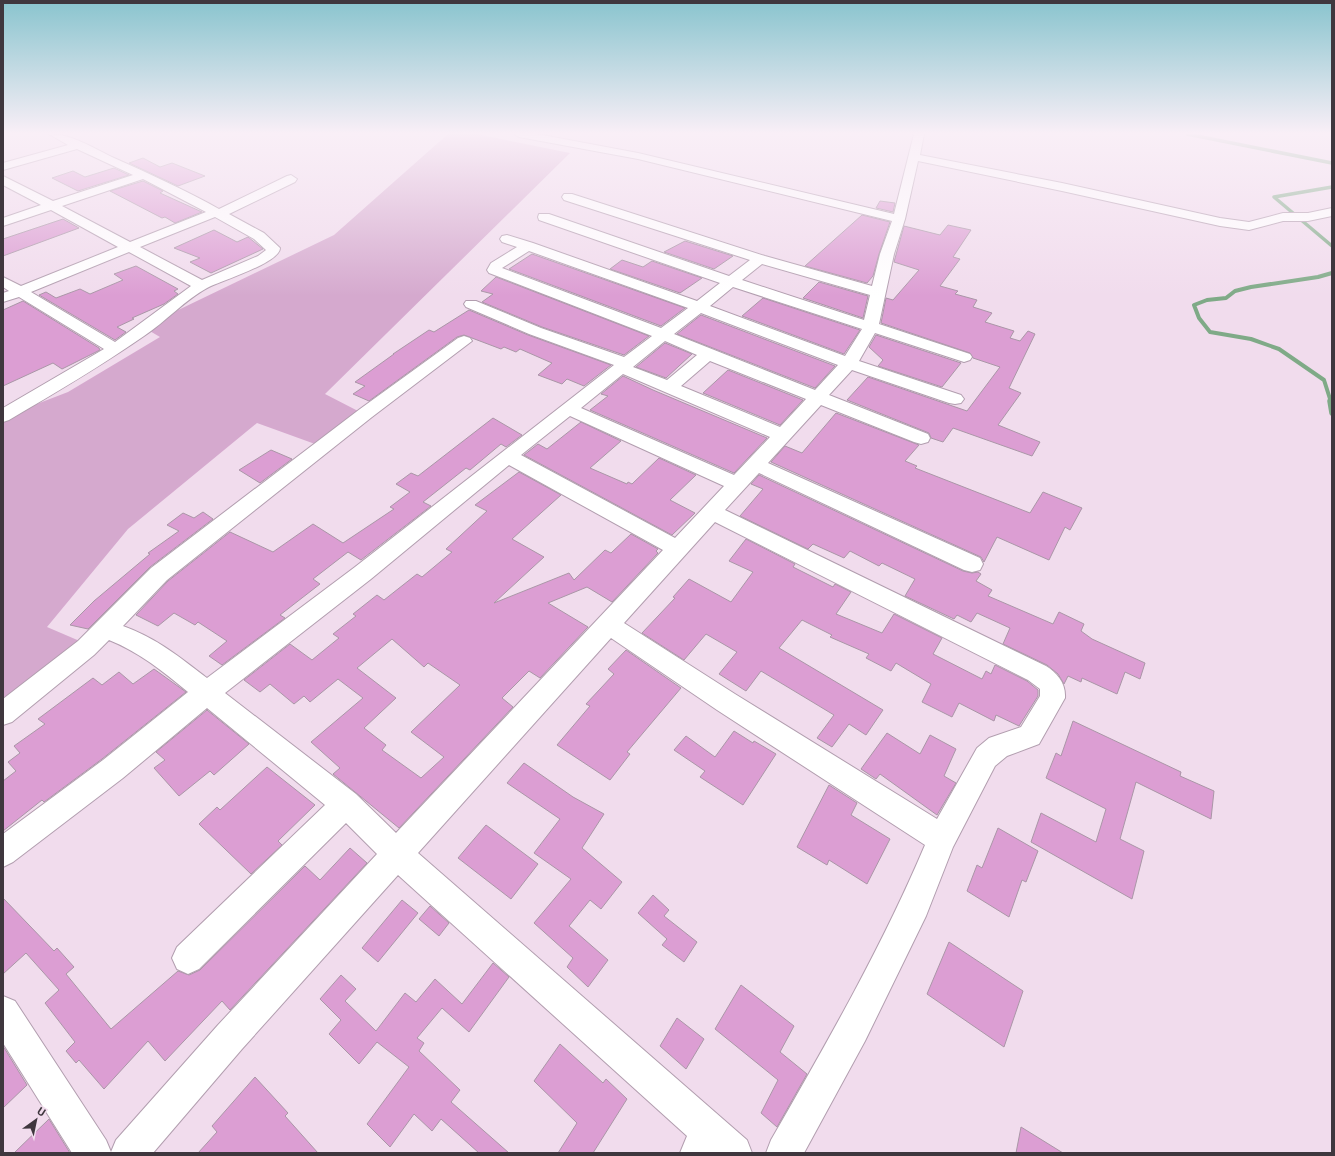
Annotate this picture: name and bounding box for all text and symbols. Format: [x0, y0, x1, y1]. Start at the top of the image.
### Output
north arrow [16, 1100, 56, 1140]
text: U [35, 1105, 48, 1119]

